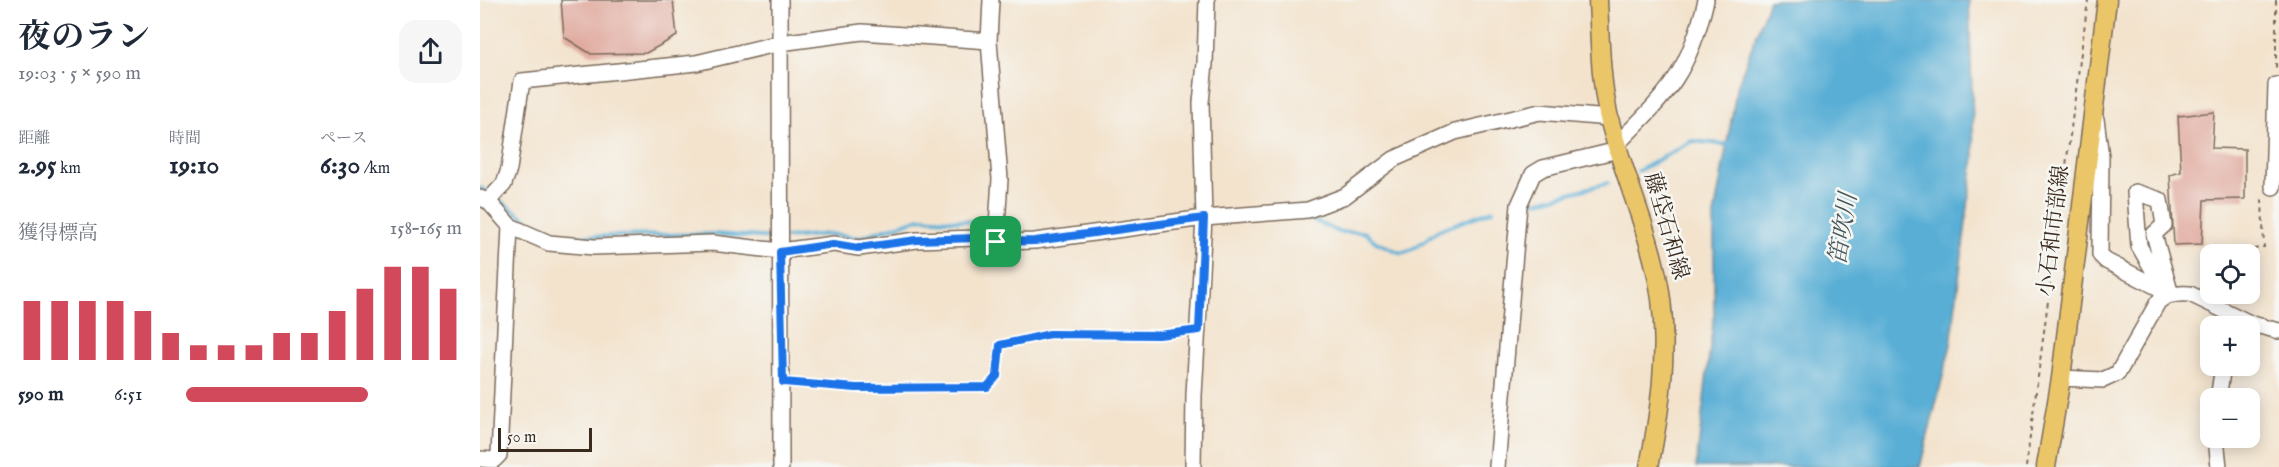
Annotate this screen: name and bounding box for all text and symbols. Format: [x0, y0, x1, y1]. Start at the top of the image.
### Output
text: 夜のラン [18, 17, 150, 59]
button: share [399, 20, 462, 83]
text: 19:03 · 5 × 590 m [18, 61, 141, 86]
text: 距離 [18, 129, 50, 149]
text: 時間 [169, 129, 201, 149]
text: ペース [320, 129, 367, 149]
text: 2.95 [18, 149, 57, 182]
text: 19:10 [169, 149, 219, 182]
text: 6:30 [320, 149, 360, 182]
text: km [57, 159, 81, 179]
text: /km [360, 159, 390, 179]
street label: 小石和市部線 [2032, 164, 2076, 298]
street label: 藤垈石和線 [1637, 169, 1695, 283]
water label: 笛吹川 [1823, 188, 1865, 267]
text: 158–165 m [390, 216, 462, 241]
pin [970, 216, 1021, 267]
text: 獲得標高 [18, 221, 98, 246]
icon: arrive [979, 225, 1012, 258]
map controls [2200, 244, 2260, 448]
button: locate [2200, 244, 2260, 304]
button: + [2200, 316, 2260, 376]
text: 590 m [18, 382, 64, 407]
text: 6:51 [114, 382, 142, 407]
button: − [2200, 388, 2260, 448]
scale bar [498, 425, 592, 452]
text: 50 m [507, 428, 536, 448]

